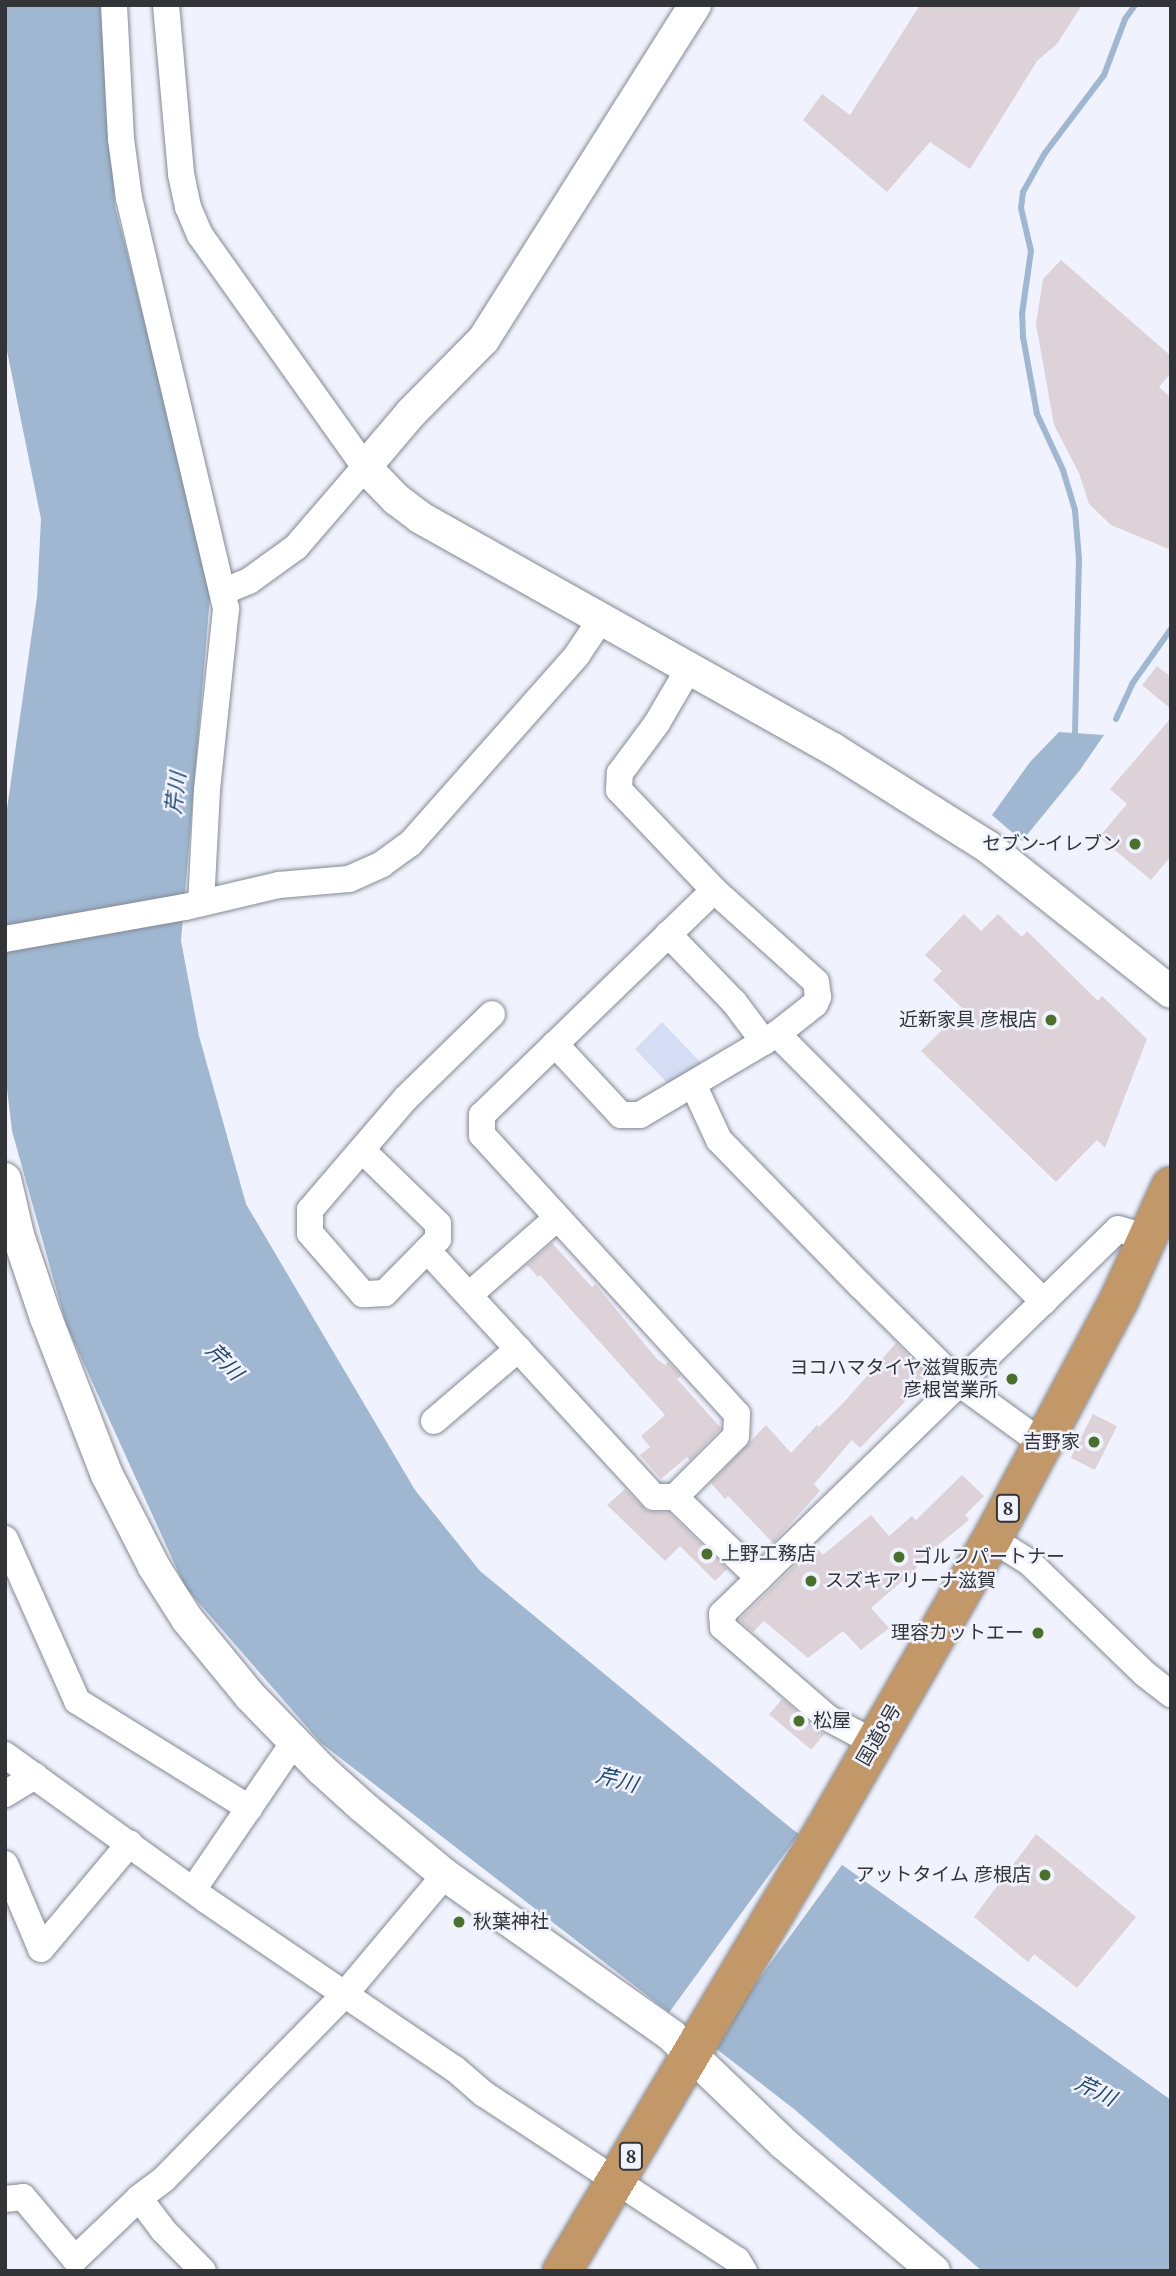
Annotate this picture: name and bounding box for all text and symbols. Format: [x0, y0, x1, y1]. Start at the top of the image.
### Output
water label: 芹川 [160, 771, 190, 815]
place label: セブン-イレブン [982, 833, 1121, 855]
marker: セブン-イレブン [1127, 836, 1143, 852]
place label: 近新家具 彦根店 [899, 1009, 1037, 1031]
marker: 近新家具 彦根店 [1043, 1012, 1059, 1028]
water label: 芹川 [201, 1337, 249, 1385]
place label: ヨコハマタイヤ滋賀販売 彦根営業所 [789, 1357, 998, 1401]
marker: ヨコハマタイヤ滋賀販売 彦根営業所 [1004, 1371, 1020, 1387]
place label: 吉野家 [1023, 1431, 1080, 1453]
marker: 吉野家 [1086, 1434, 1102, 1450]
road number: 8 [996, 1493, 1020, 1522]
place label: 上野工務店 [721, 1543, 816, 1565]
marker: 上野工務店 [699, 1546, 715, 1562]
place label: ゴルフパートナー [913, 1546, 1065, 1568]
marker: ゴルフパートナー [891, 1549, 907, 1565]
place label: スズキアリーナ滋賀 [825, 1570, 996, 1592]
marker: スズキアリーナ滋賀 [803, 1573, 819, 1589]
place label: 理容カットエー [891, 1622, 1024, 1644]
marker: 理容カットエー [1030, 1625, 1046, 1641]
street label: 国道8号 [852, 1700, 906, 1770]
place label: 松屋 [813, 1710, 851, 1732]
marker: 松屋 [791, 1713, 807, 1729]
water label: 芹川 [593, 1761, 641, 1797]
place label: アットタイム 彦根店 [855, 1864, 1031, 1886]
marker: アットタイム 彦根店 [1037, 1867, 1053, 1883]
place label: 秋葉神社 [473, 1911, 549, 1933]
marker: 秋葉神社 [451, 1914, 467, 1930]
water label: 芹川 [1072, 2069, 1120, 2111]
road number: 8 [619, 2142, 643, 2170]

